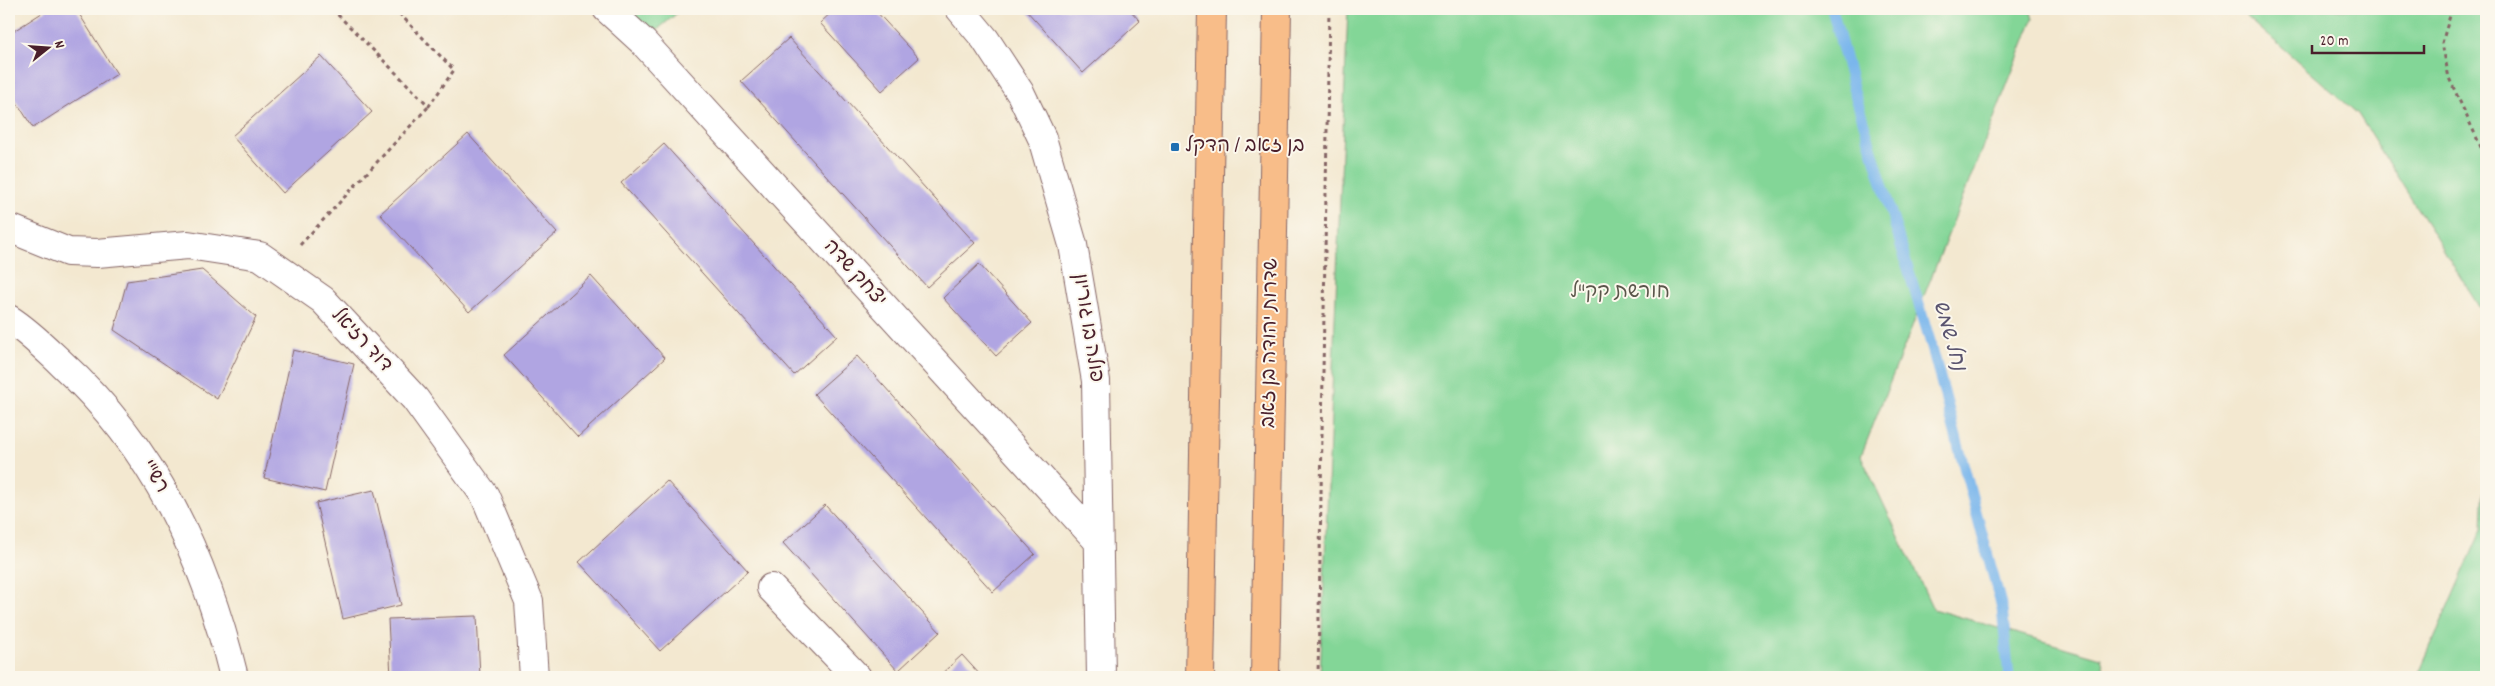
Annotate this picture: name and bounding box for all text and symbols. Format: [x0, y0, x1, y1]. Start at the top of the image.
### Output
north arrow [22, 22, 72, 72]
scale bar [2312, 22, 2425, 54]
text: 20 m [2320, 31, 2348, 53]
text: N [48, 39, 69, 51]
place label: בן זאב / הדקל [1185, 133, 1305, 161]
marker: בן זאב / הדקל [1169, 141, 1181, 153]
street label: יצחק שדה [816, 234, 892, 314]
street label: שדרות יהודה בן זאב [1256, 258, 1286, 428]
street label: פולה בו גוריון [1065, 271, 1109, 385]
park label: חורשת קק"ל [1570, 279, 1670, 307]
water label: נחל שמש [1924, 297, 1973, 377]
street label: דוד רזיאל [324, 303, 398, 379]
street label: רש"י [133, 455, 175, 499]

